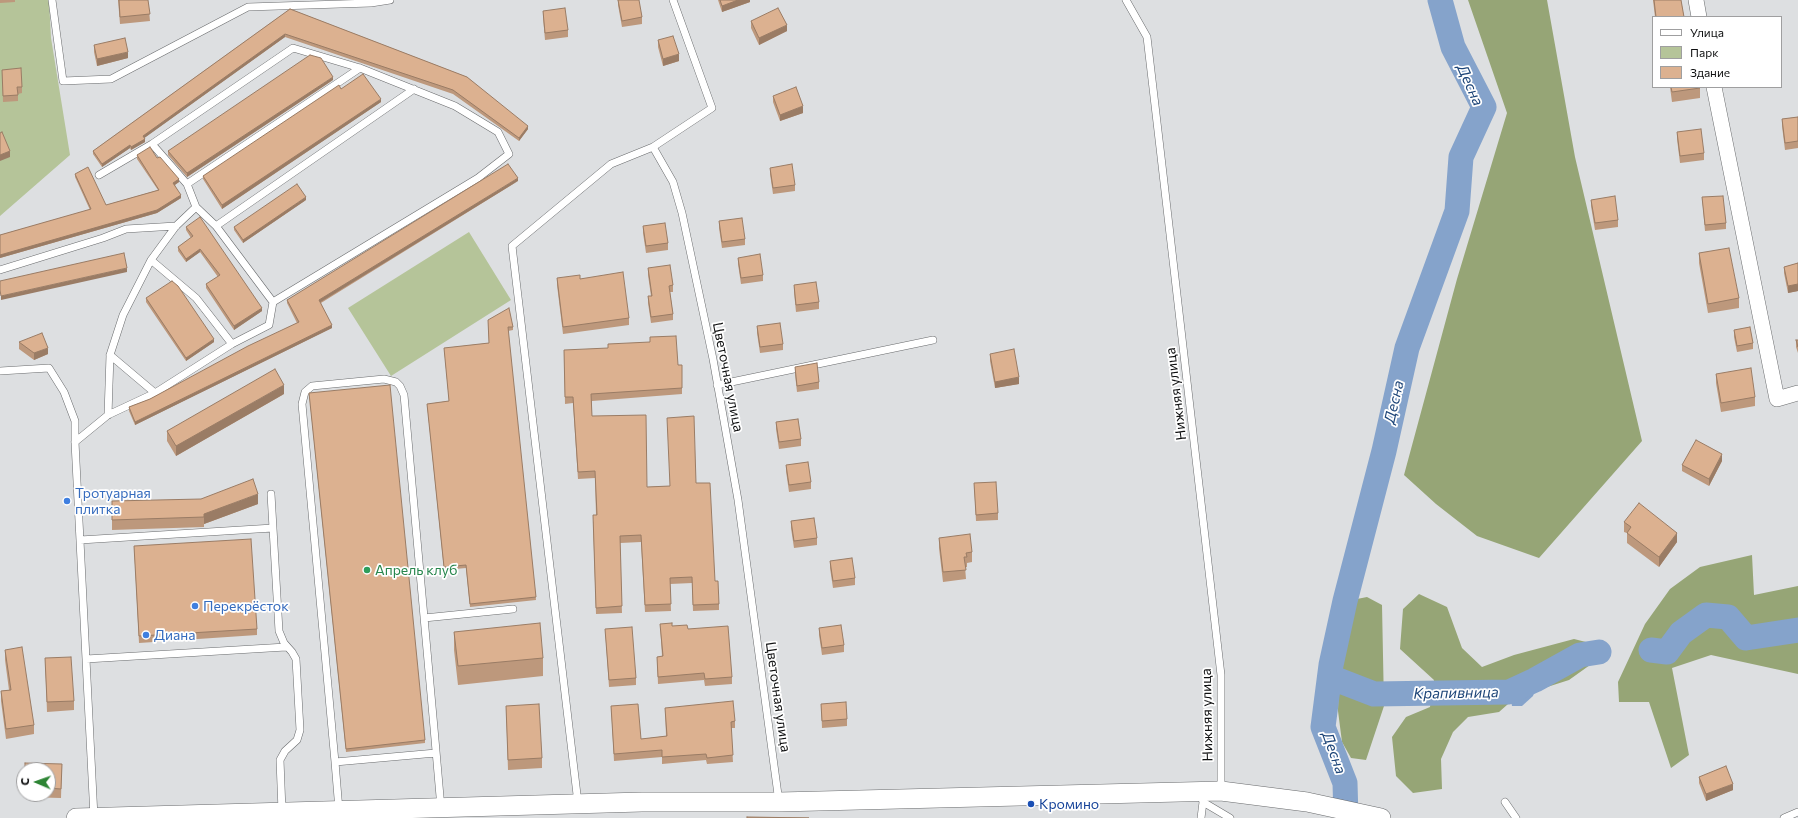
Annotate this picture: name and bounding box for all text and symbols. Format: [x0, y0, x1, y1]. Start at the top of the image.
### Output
legend [1652, 16, 1782, 88]
text: Улица [1690, 25, 1724, 39]
text: Парк [1690, 45, 1719, 59]
water label: Десна [1453, 62, 1487, 108]
text: Здание [1690, 65, 1730, 79]
street label: Цветочная улица [709, 321, 747, 433]
street label: Нижняя улица [1162, 347, 1190, 441]
water label: Десна [1380, 379, 1408, 425]
place label: Тротуарная плитка [75, 485, 151, 518]
marker: Тротуарная плитка [62, 496, 72, 506]
place label: Апрель клуб [375, 562, 457, 578]
marker: Апрель клуб [362, 565, 372, 575]
place label: Перекрёсток [203, 598, 289, 614]
marker: Перекрёсток [190, 601, 200, 611]
place label: Диана [154, 627, 195, 643]
marker: Диана [141, 630, 151, 640]
street label: Цветочная улица [762, 641, 794, 753]
street label: Нижняя улица [1198, 668, 1216, 762]
water label: Крапивница [1413, 683, 1499, 703]
water label: Десна [1318, 730, 1350, 776]
north arrow [16, 762, 56, 802]
text: С [18, 778, 31, 786]
place label: Кромино [1039, 796, 1099, 812]
marker: Кромино [1026, 799, 1036, 809]

